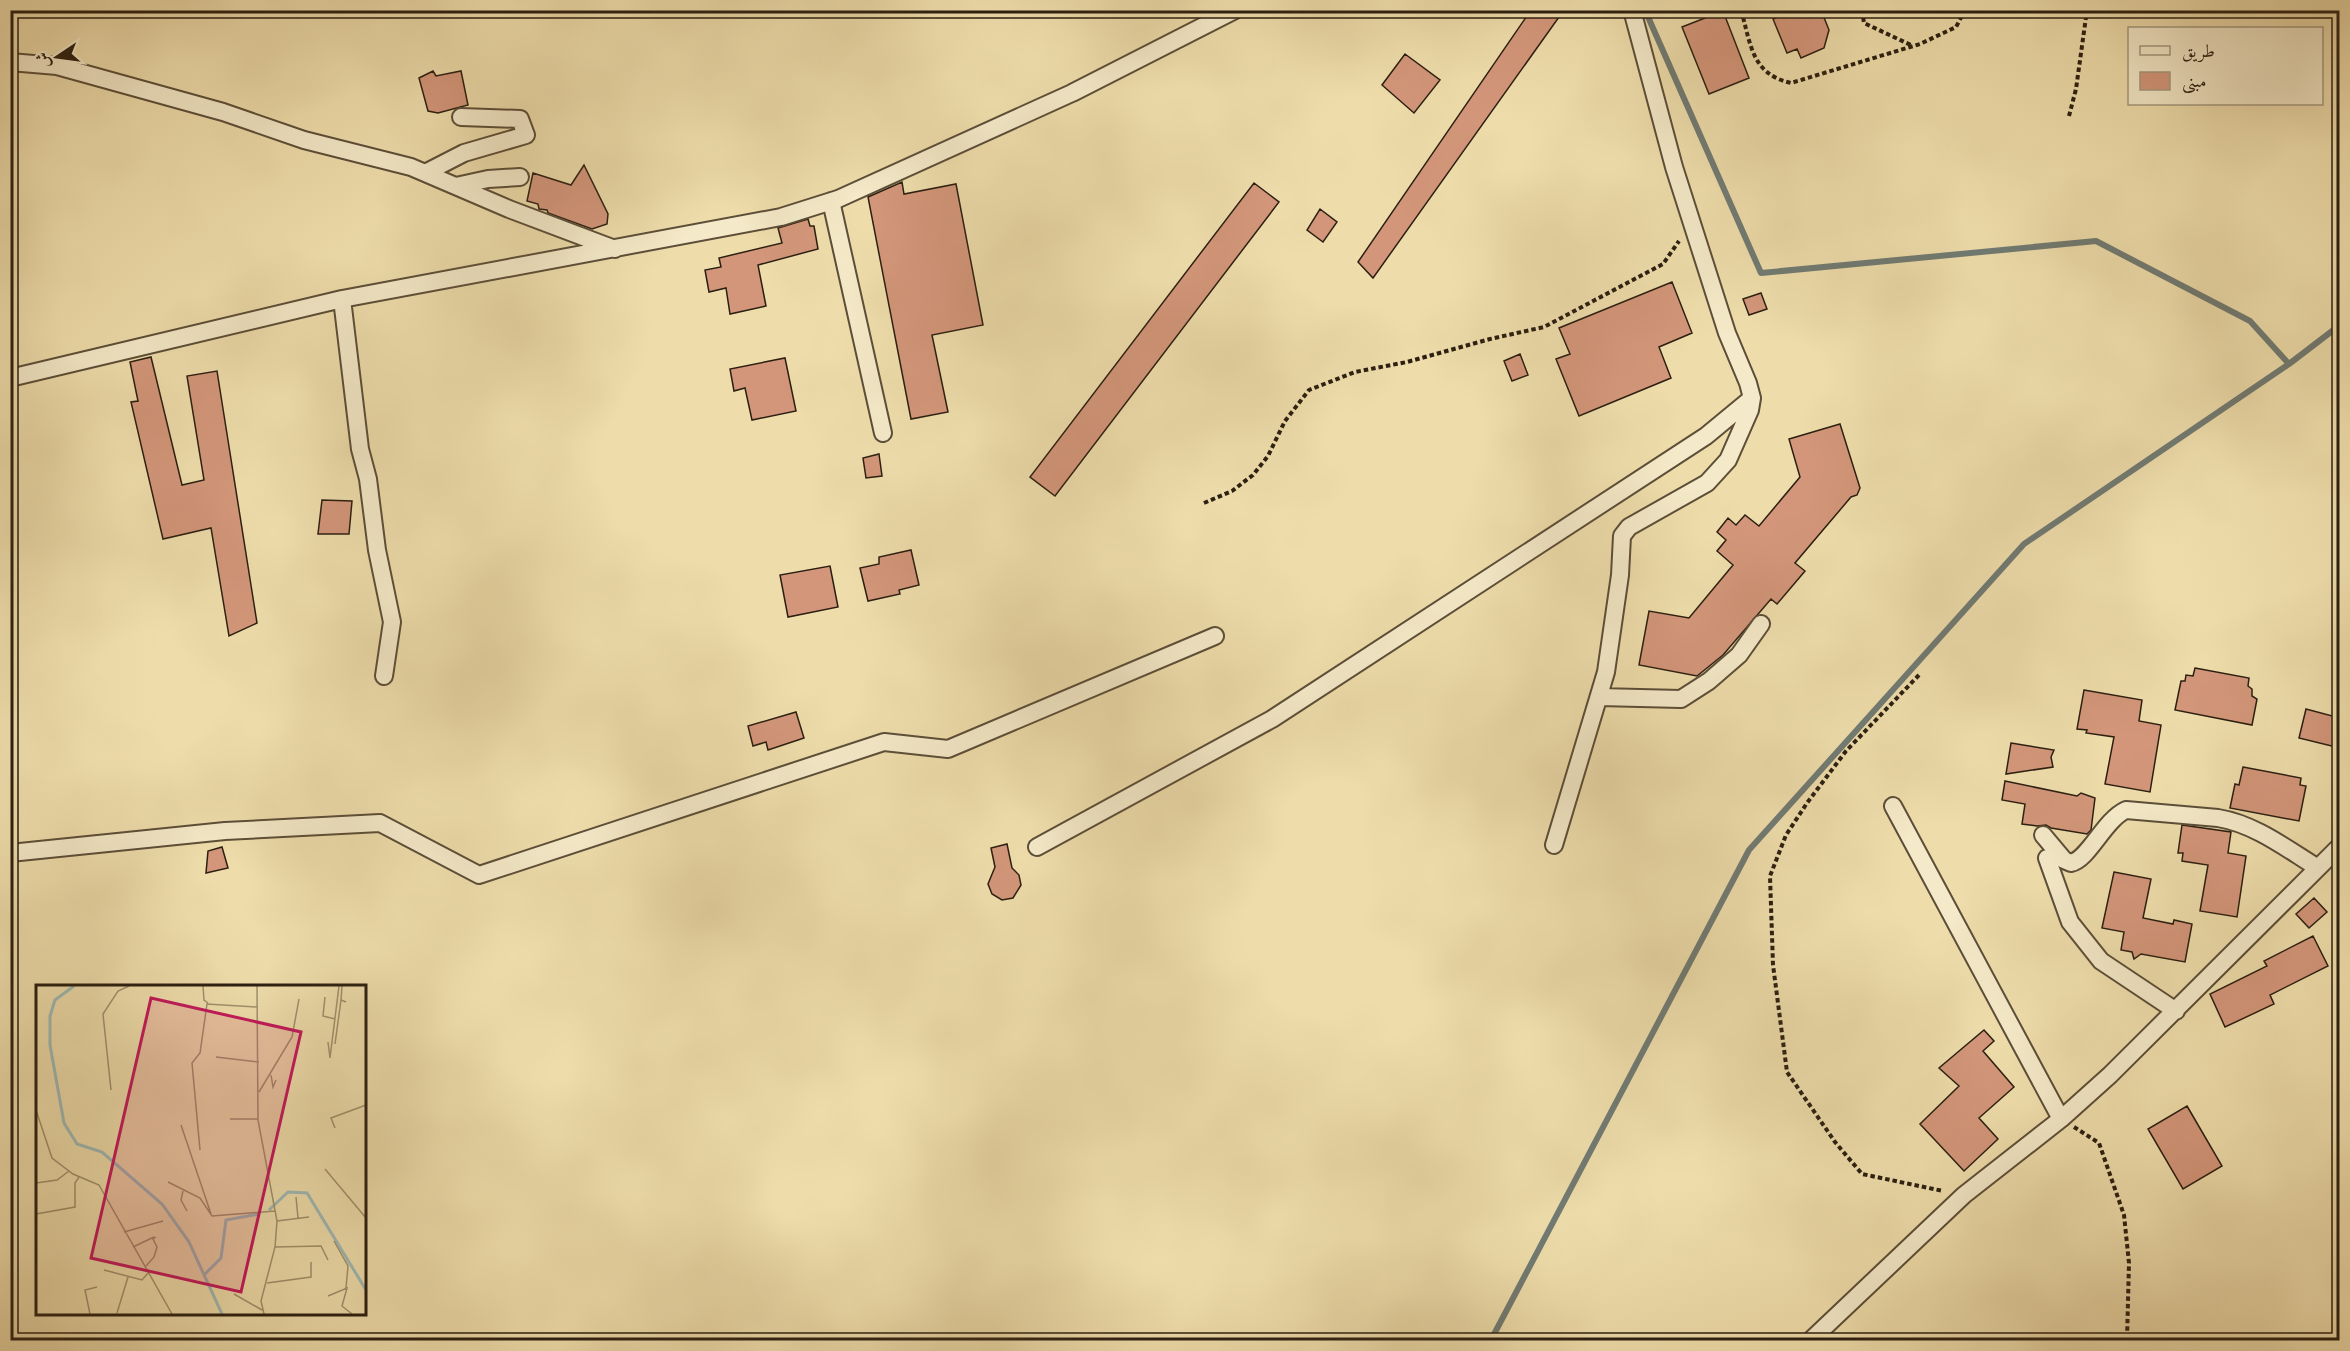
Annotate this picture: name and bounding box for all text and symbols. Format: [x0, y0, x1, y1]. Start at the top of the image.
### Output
north arrow [27, 27, 87, 87]
legend [2128, 27, 2323, 105]
text: طريق [2182, 39, 2215, 63]
text: ش [31, 50, 56, 70]
text: مبنى [2182, 69, 2207, 94]
inset map [36, 985, 366, 1315]

